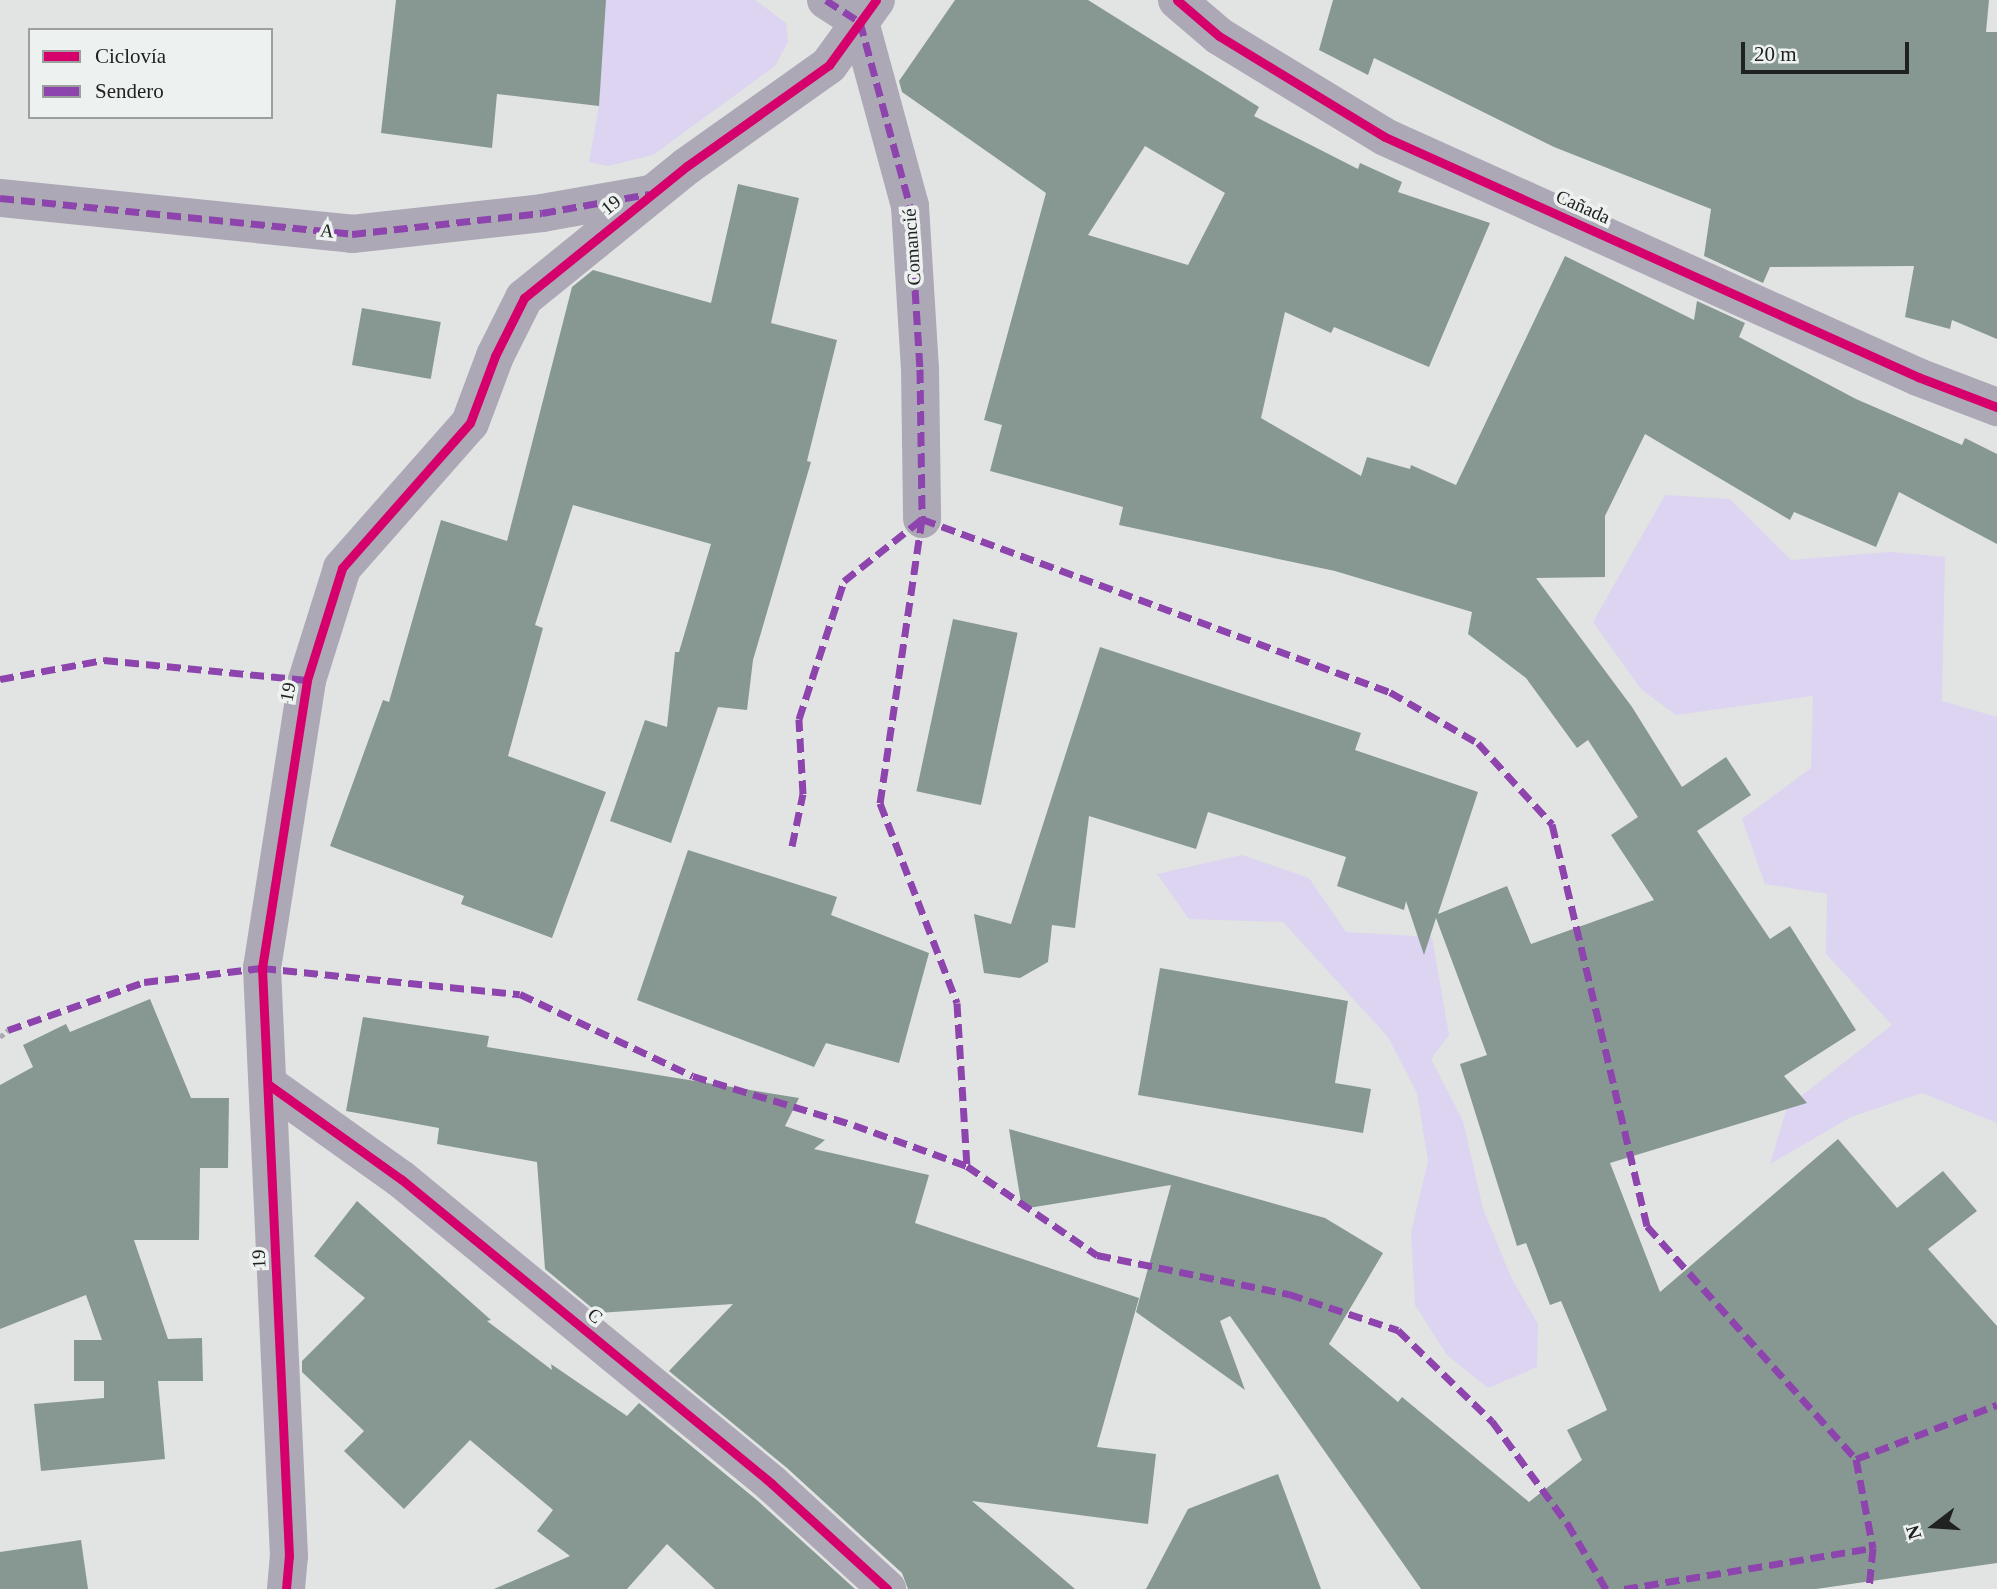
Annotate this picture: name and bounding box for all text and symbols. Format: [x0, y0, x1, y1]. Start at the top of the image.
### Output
legend [28, 28, 273, 119]
scale bar [1745, 28, 1913, 72]
text: 20 m [1754, 42, 1797, 66]
text: Ciclovía [95, 44, 166, 68]
text: Sendero [95, 79, 164, 103]
street label: Cañada [1552, 185, 1614, 229]
street label: 19 [596, 190, 626, 220]
street label: Comancié [898, 208, 926, 286]
street label: A [319, 219, 335, 243]
street label: 19 [275, 681, 301, 703]
street label: 19 [247, 1249, 271, 1269]
street label: C [583, 1303, 607, 1329]
north arrow [1899, 1491, 1969, 1561]
text: N [1901, 1523, 1925, 1542]

